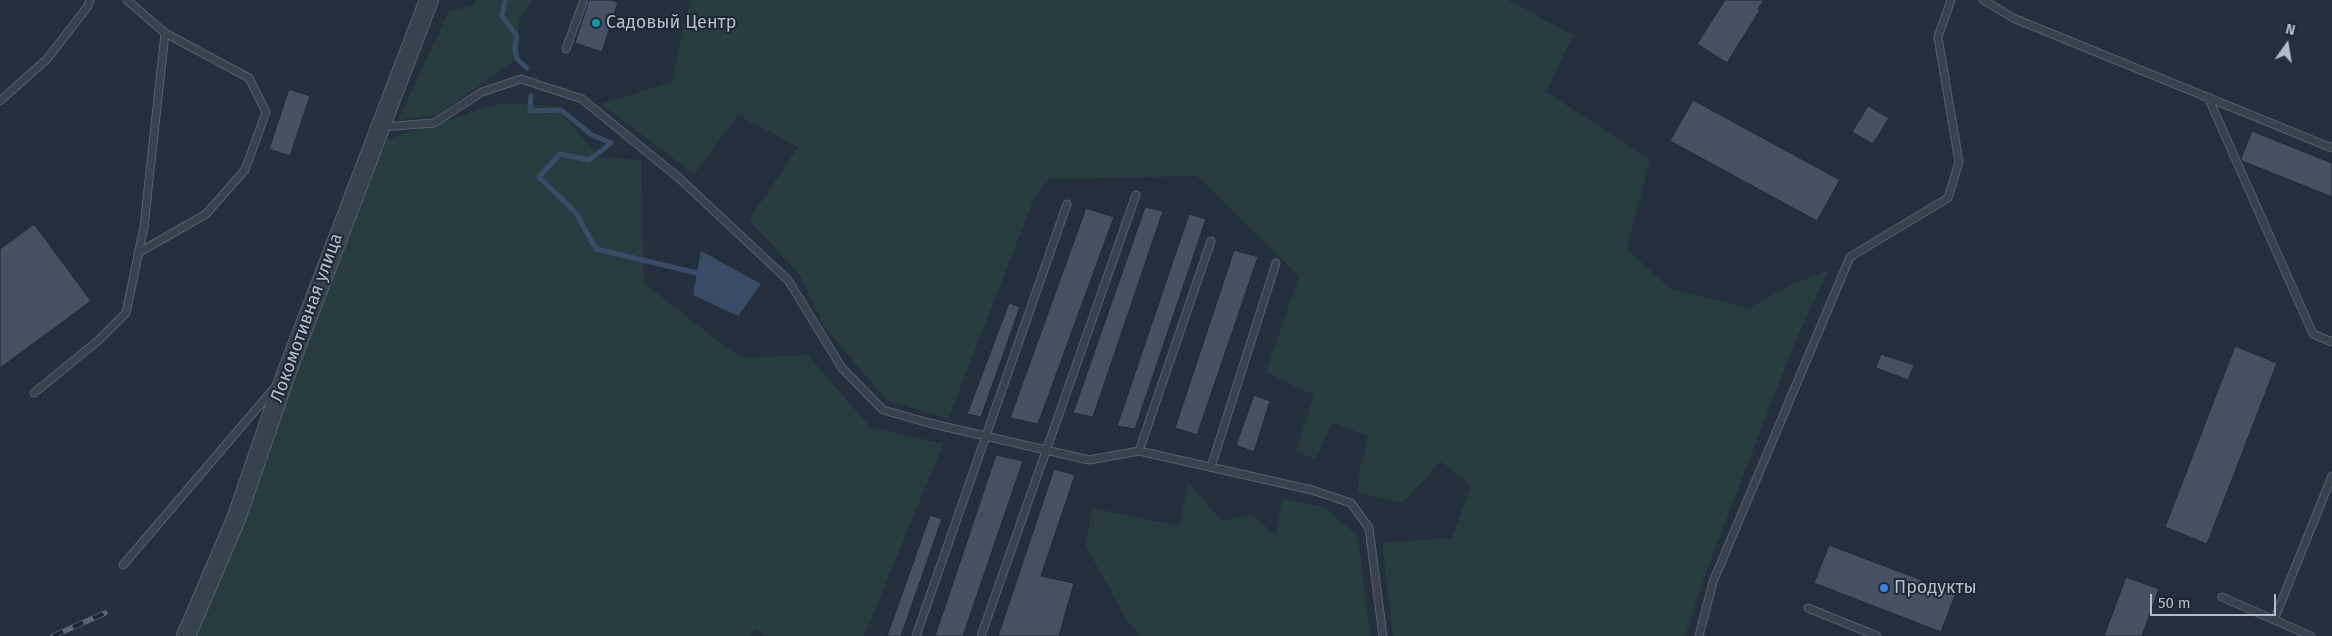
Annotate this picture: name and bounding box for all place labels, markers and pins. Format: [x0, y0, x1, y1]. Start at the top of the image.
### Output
place label: Садовый Центр [606, 12, 736, 34]
marker: Садовый Центр [590, 17, 602, 29]
place label: Продукты [1894, 577, 1977, 599]
marker: Продукты [1878, 582, 1890, 594]

